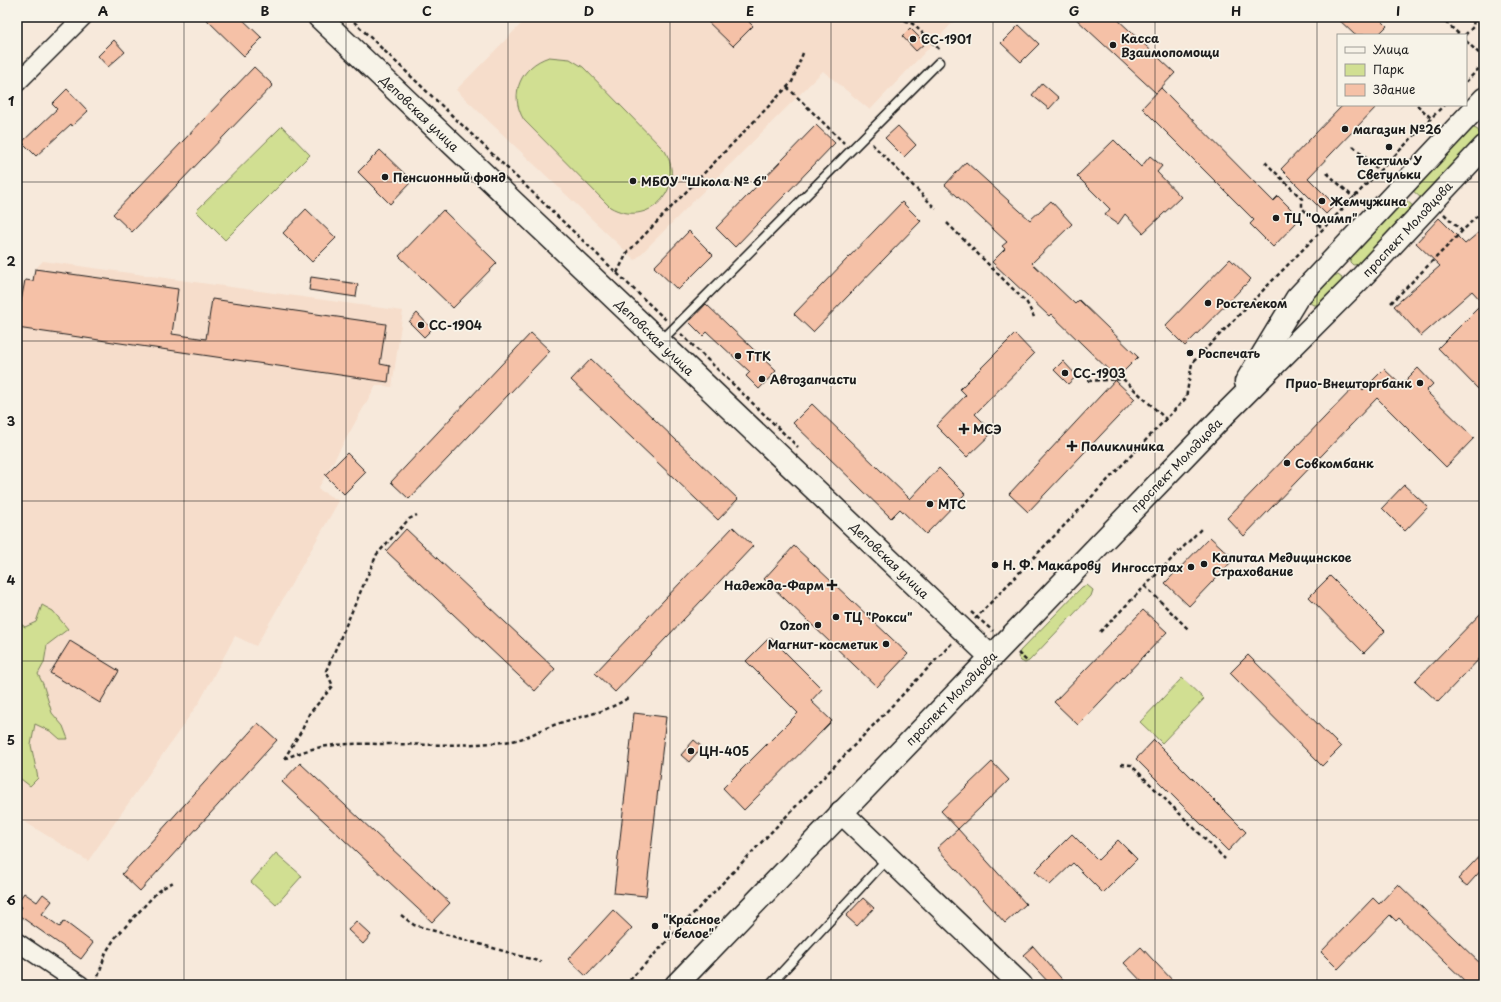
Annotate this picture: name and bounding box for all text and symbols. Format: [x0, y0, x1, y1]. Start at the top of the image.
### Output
text: A [98, 1, 108, 20]
text: B [261, 1, 270, 20]
text: C [422, 1, 432, 20]
text: D [584, 1, 594, 20]
text: E [746, 1, 754, 20]
text: F [908, 1, 916, 20]
text: G [1069, 1, 1079, 20]
text: H [1231, 1, 1241, 20]
text: I [1396, 1, 1400, 20]
place label: Касса Взаимопомощи [1121, 29, 1219, 61]
place label: СС-1901 [921, 30, 972, 48]
marker: СС-1901 [908, 34, 918, 44]
legend [1337, 34, 1467, 106]
marker: Касса Взаимопомощи [1108, 40, 1118, 50]
text: Улица [1373, 40, 1409, 58]
text: Парк [1373, 60, 1405, 78]
street label: Деповская улица [376, 70, 464, 156]
text: Здание [1373, 80, 1415, 98]
text: 1 [8, 91, 14, 110]
place label: магазин №26 [1353, 120, 1442, 138]
marker: магазин №26 [1340, 124, 1350, 134]
marker: Текстиль У Светульки [1384, 142, 1394, 152]
place label: Текстиль У Светульки [1356, 151, 1422, 183]
place label: Пенсионный фонд [393, 168, 506, 186]
marker: Пенсионный фонд [380, 172, 390, 182]
place label: МБОУ "Школа № 6" [641, 172, 767, 190]
marker: МБОУ "Школа № 6" [628, 176, 638, 186]
street label: проспект Молодцова [1358, 177, 1457, 281]
place label: Жемчужина [1329, 192, 1408, 210]
marker: Жемчужина [1317, 196, 1327, 206]
place label: ТЦ "Олимп" [1284, 209, 1357, 227]
marker: ТЦ "Олимп" [1271, 213, 1281, 223]
text: 2 [6, 251, 16, 270]
street label: Деповская улица [611, 294, 699, 380]
place label: Ростелеком [1216, 294, 1287, 312]
marker: Ростелеком [1203, 298, 1213, 308]
place label: СС-1904 [429, 316, 482, 334]
marker: СС-1904 [416, 320, 426, 330]
place label: Роспечать [1198, 344, 1260, 362]
place label: ТТК [746, 347, 771, 365]
marker: Роспечать [1185, 348, 1195, 358]
marker: ТТК [733, 351, 743, 361]
place label: СС-1903 [1073, 364, 1126, 382]
marker: СС-1903 [1060, 368, 1070, 378]
place label: Автозапчасти [770, 370, 857, 388]
marker: Автозапчасти [757, 374, 767, 384]
place label: Прио-Внешторгбанк [1286, 374, 1412, 392]
marker: Прио-Внешторгбанк [1415, 378, 1425, 388]
text: 3 [7, 411, 16, 430]
street label: проспект Молодцова [1126, 413, 1226, 516]
place label: МСЭ [973, 420, 1002, 438]
marker: МСЭ [958, 423, 970, 435]
place label: Поликлиника [1081, 437, 1165, 455]
marker: Поликлиника [1066, 440, 1078, 452]
place label: Совкомбанк [1295, 454, 1374, 472]
marker: Совкомбанк [1282, 458, 1292, 468]
place label: МТС [938, 495, 966, 513]
marker: МТС [925, 499, 935, 509]
street label: Деповская улица [846, 517, 934, 603]
place label: Капитал Медицинское Страхование [1212, 548, 1352, 580]
place label: Н. Ф. Макарову [1003, 556, 1101, 574]
place label: Ингосстрах [1112, 558, 1183, 576]
marker: Капитал Медицинское Страхование [1199, 559, 1209, 569]
marker: Н. Ф. Макарову [990, 560, 1000, 570]
marker: Ингосстрах [1186, 562, 1196, 572]
text: 4 [7, 570, 16, 589]
place label: Надежда-Фарм [724, 576, 824, 594]
marker: Надежда-Фарм [827, 580, 837, 590]
place label: ТЦ "Рокси" [844, 608, 913, 626]
marker: ТЦ "Рокси" [831, 612, 841, 622]
place label: Ozon [780, 616, 810, 634]
marker: Ozon [813, 620, 823, 630]
place label: Магнит-косметик [768, 635, 878, 653]
marker: Магнит-косметик [881, 639, 891, 649]
street label: проспект Молодцова [901, 646, 1001, 749]
text: 5 [7, 730, 15, 749]
place label: ЦН-405 [699, 742, 749, 760]
marker: ЦН-405 [686, 746, 696, 756]
text: 6 [6, 890, 16, 909]
place label: "Красное и белое" [663, 910, 721, 942]
marker: "Красное и белое" [650, 921, 660, 931]

